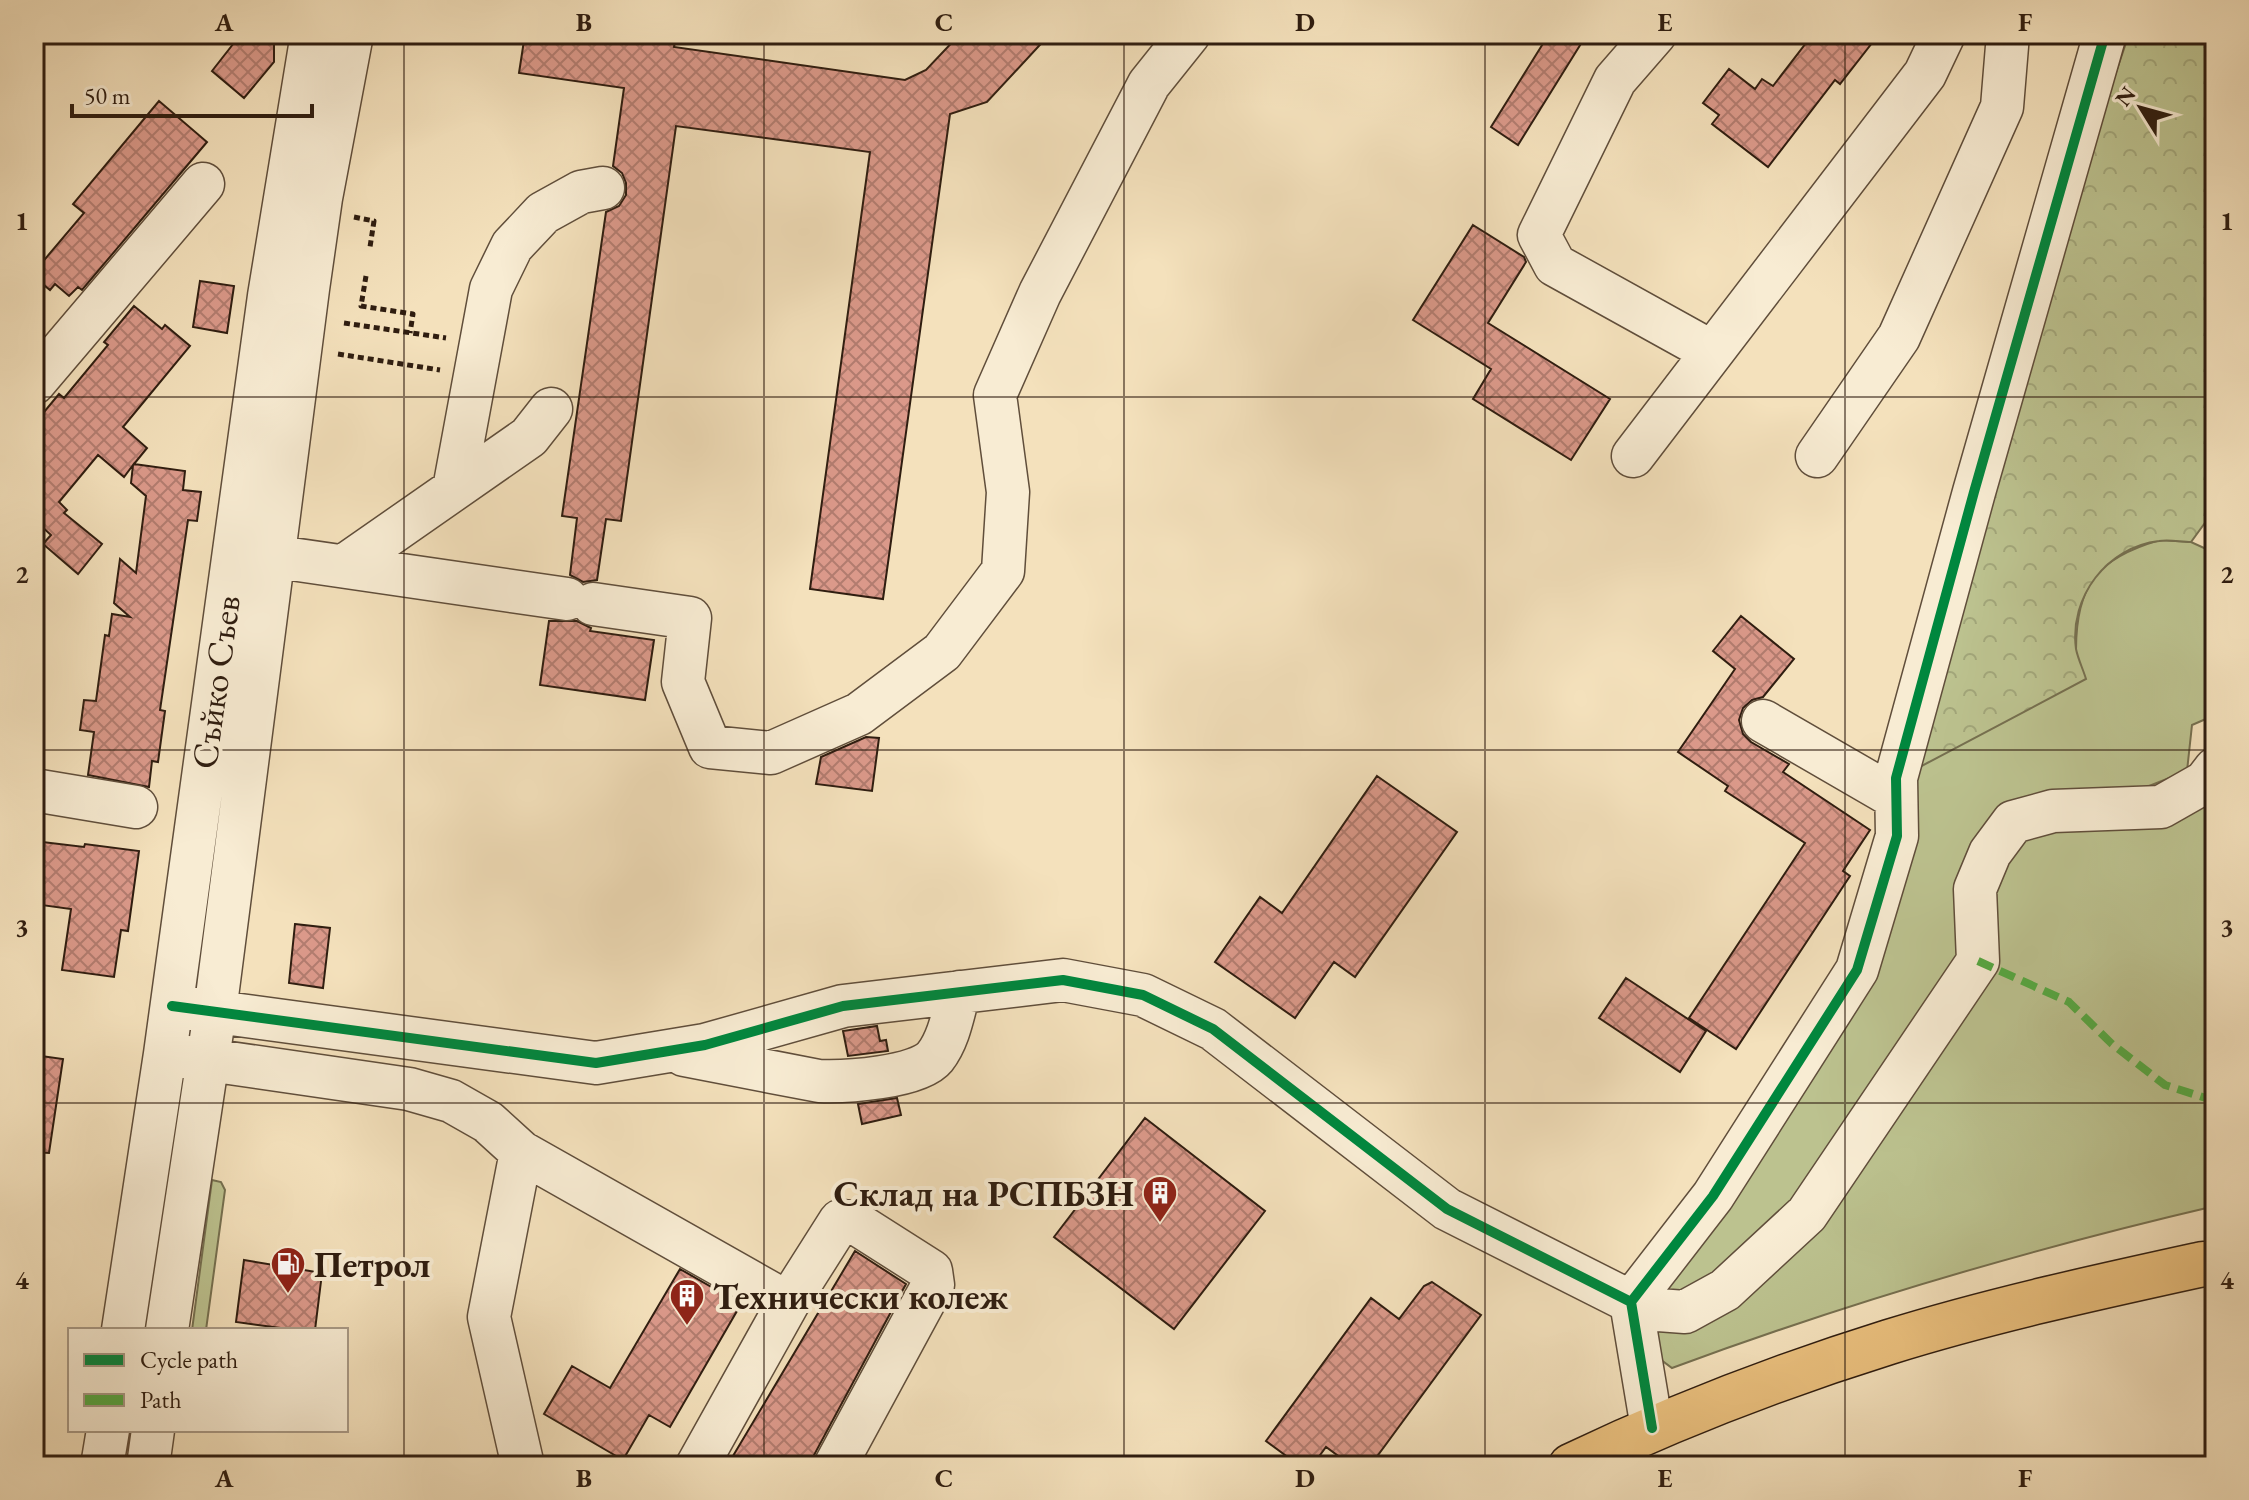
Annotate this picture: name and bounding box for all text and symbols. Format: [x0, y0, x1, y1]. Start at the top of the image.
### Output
text: A [214, 5, 234, 39]
text: B [576, 5, 592, 39]
text: C [935, 5, 953, 39]
text: D [1295, 5, 1315, 39]
text: E [1658, 5, 1673, 39]
text: F [2018, 5, 2032, 39]
scale bar [72, 68, 312, 118]
north arrow [2101, 68, 2181, 148]
text: 50 m [84, 80, 131, 111]
text: N [2108, 80, 2142, 112]
text: 1 [15, 204, 29, 238]
text: 1 [2220, 204, 2234, 238]
text: 2 [15, 557, 29, 591]
text: 2 [2220, 557, 2234, 591]
street label: Съйко Съев [180, 592, 251, 772]
text: 3 [15, 910, 29, 944]
text: 3 [2220, 910, 2234, 944]
place label: Склад на РСПБЗН [833, 1170, 1134, 1217]
building icon: Склад на РСПБЗН [1141, 1174, 1179, 1224]
place label: Петрол [314, 1241, 431, 1288]
fuel station icon: Петрол [269, 1245, 307, 1295]
text: 4 [15, 1263, 29, 1297]
text: 4 [2220, 1263, 2234, 1297]
place label: Технически колеж [713, 1273, 1008, 1320]
building icon: Технически колеж [668, 1277, 706, 1327]
legend [68, 1328, 348, 1432]
text: Cycle path [140, 1344, 238, 1375]
text: Path [140, 1384, 182, 1415]
text: A [214, 1461, 234, 1495]
text: B [576, 1461, 592, 1495]
text: C [935, 1461, 953, 1495]
text: D [1295, 1461, 1315, 1495]
text: E [1658, 1461, 1673, 1495]
text: F [2018, 1461, 2032, 1495]

